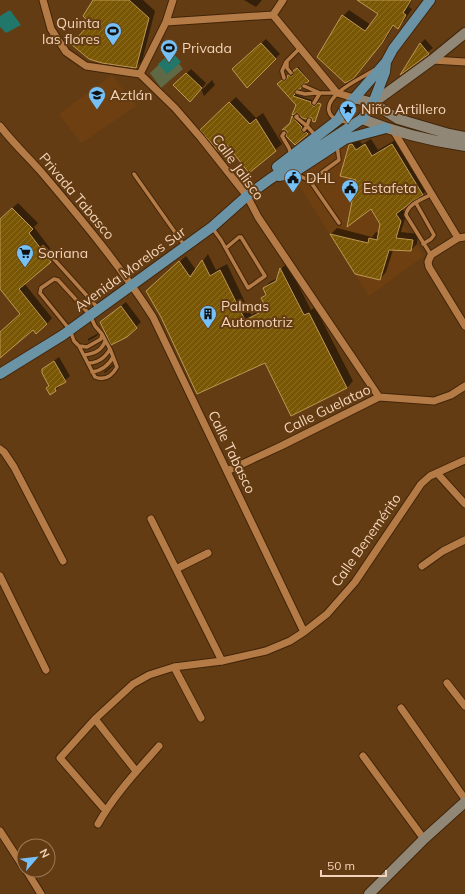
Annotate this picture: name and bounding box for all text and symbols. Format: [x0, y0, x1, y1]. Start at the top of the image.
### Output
place label: Quinta las flores [42, 14, 100, 48]
sports icon: Quinta las flores [103, 21, 123, 46]
sports icon: Privada [159, 38, 179, 63]
place label: Privada [182, 39, 232, 57]
school or university icon: Aztlán [87, 85, 107, 110]
place label: Aztlán [110, 86, 152, 104]
place icon: Niño Artillero [338, 99, 358, 124]
place label: Niño Artillero [361, 100, 446, 118]
street label: Calle Jalisco [208, 131, 268, 203]
street label: Privada Tabasco [35, 149, 119, 243]
public building icon: DHL [283, 168, 303, 193]
place label: DHL [306, 169, 335, 187]
public building icon: Estafeta [340, 178, 360, 203]
place label: Estafeta [363, 179, 417, 197]
street label: Avenida Morelos Sur [71, 222, 190, 315]
supermarket icon: Soriana [15, 243, 35, 268]
place label: Soriana [38, 244, 88, 262]
place label: Palmas Automotriz [221, 297, 293, 331]
building icon: Palmas Automotriz [198, 304, 218, 329]
street label: Calle Guelatao [281, 380, 373, 438]
street label: Calle Tabasco [204, 408, 260, 496]
street label: Calle Benemérito [327, 490, 405, 590]
north arrow [16, 838, 56, 878]
text: N [37, 846, 53, 860]
scale bar [321, 852, 386, 878]
text: 50 m [327, 858, 355, 873]

